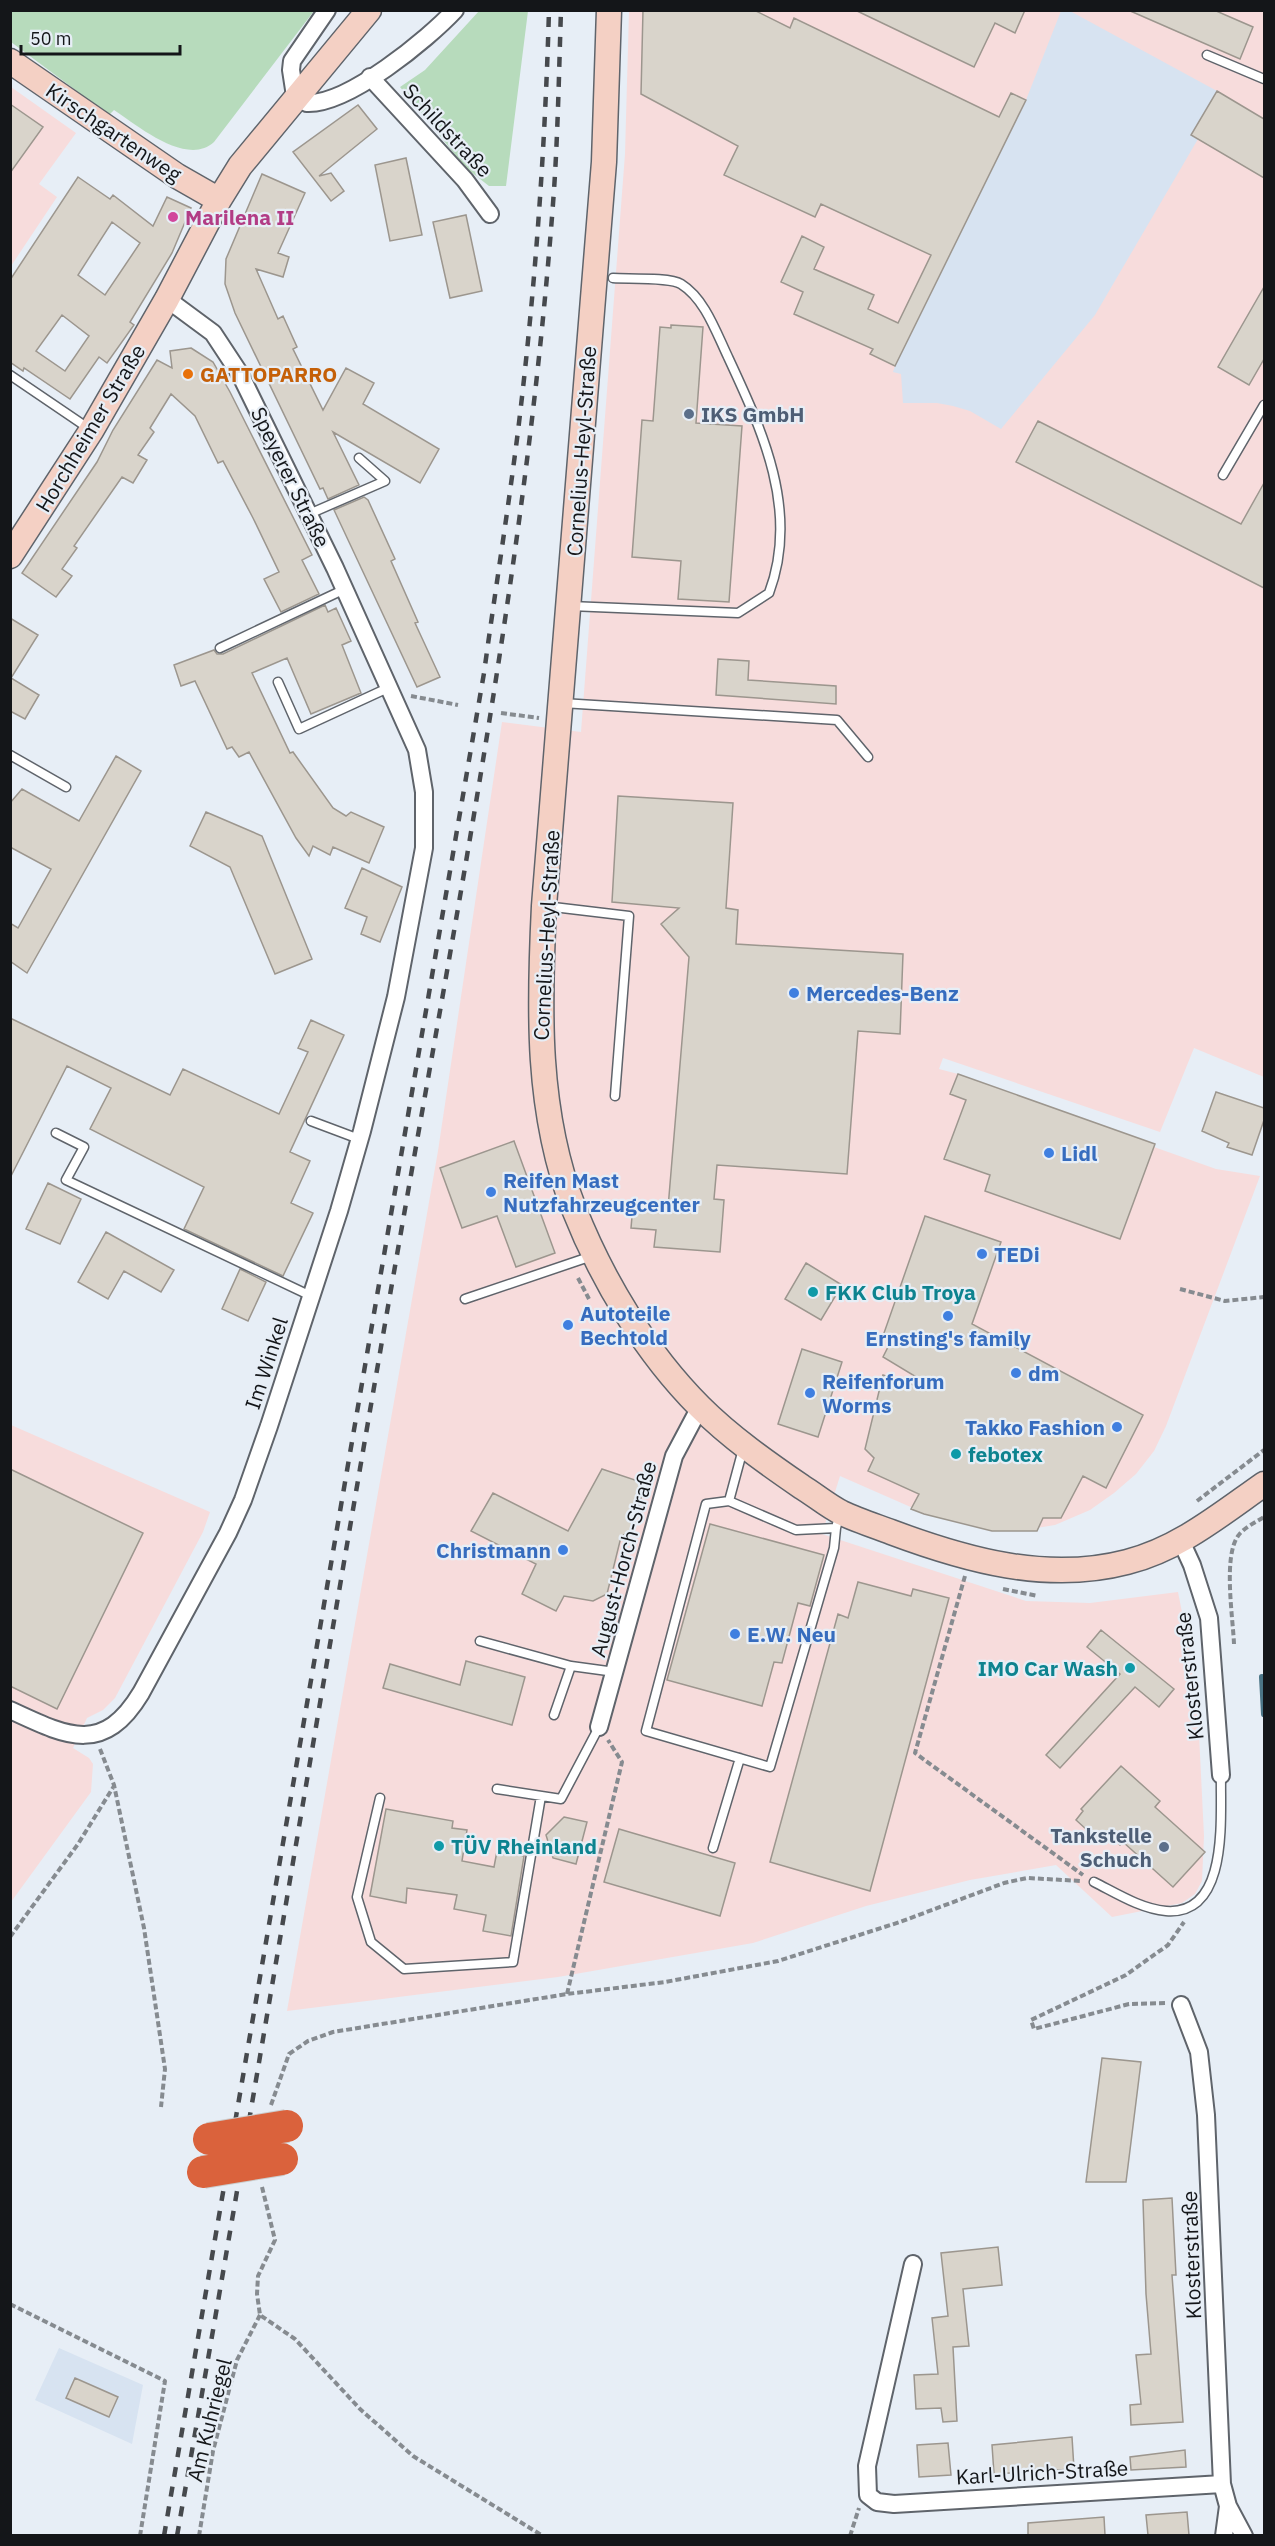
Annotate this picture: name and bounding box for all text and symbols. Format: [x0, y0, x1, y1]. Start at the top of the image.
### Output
scale bar [21, 18, 180, 56]
text: 50 m [30, 27, 72, 50]
street label: Kirschgartenweg [41, 76, 187, 188]
street label: Schildstraße [397, 77, 499, 183]
place label: Marilena II [185, 203, 294, 231]
marker: Marilena II [166, 210, 180, 224]
street label: Horchheimer Straße [29, 339, 151, 517]
street label: Cornelius-Heyl-Straße [560, 345, 602, 557]
place label: GATTOPARRO [200, 360, 337, 388]
marker: GATTOPARRO [181, 367, 195, 381]
place label: IKS GmbH [701, 400, 804, 428]
street label: Speyerer Straße [245, 402, 337, 552]
marker: IKS GmbH [682, 407, 696, 421]
street label: Cornelius-Heyl-Straße [527, 829, 565, 1041]
place label: Mercedes-Benz [806, 979, 959, 1007]
marker: Mercedes-Benz [787, 986, 801, 1000]
place label: Lidl [1061, 1139, 1097, 1167]
marker: Lidl [1042, 1146, 1056, 1160]
place label: Reifen Mast Nutzfahrzeugcenter [503, 1166, 700, 1218]
marker: Reifen Mast Nutzfahrzeugcenter [484, 1185, 498, 1199]
place label: TEDi [994, 1240, 1040, 1268]
marker: TEDi [975, 1247, 989, 1261]
place label: FKK Club Troya [825, 1278, 976, 1306]
marker: FKK Club Troya [806, 1285, 820, 1299]
place label: Autoteile Bechtold [580, 1299, 671, 1351]
marker: Ernsting's family [941, 1309, 955, 1323]
street label: Im Winkel [238, 1313, 294, 1413]
marker: Autoteile Bechtold [561, 1318, 575, 1332]
place label: Ernsting's family [865, 1324, 1031, 1352]
place label: dm [1028, 1359, 1060, 1387]
marker: dm [1009, 1366, 1023, 1380]
place label: Reifenforum Worms [822, 1367, 945, 1419]
marker: Reifenforum Worms [803, 1386, 817, 1400]
place label: Takko Fashion [965, 1413, 1105, 1441]
marker: Takko Fashion [1110, 1420, 1124, 1434]
place label: febotex [968, 1440, 1043, 1468]
marker: febotex [949, 1447, 963, 1461]
street label: August-Horch-Straße [583, 1458, 663, 1660]
place label: Christmann [436, 1536, 551, 1564]
marker: Christmann [556, 1543, 570, 1557]
street label: Klosterstraße [1168, 1611, 1210, 1741]
place label: E.W. Neu [747, 1620, 836, 1648]
marker: E.W. Neu [728, 1627, 742, 1641]
place label: IMO Car Wash [978, 1654, 1118, 1682]
marker: IMO Car Wash [1123, 1661, 1137, 1675]
place label: Tankstelle Schuch [1050, 1821, 1152, 1873]
place label: TÜV Rheinland [451, 1832, 597, 1860]
marker: TÜV Rheinland [432, 1839, 446, 1853]
marker: Tankstelle Schuch [1157, 1840, 1171, 1854]
street label: Klosterstraße [1175, 2190, 1207, 2320]
street label: Am Kuhriegel [180, 2355, 238, 2485]
street label: Karl-Ulrich-Straße [955, 2454, 1129, 2490]

